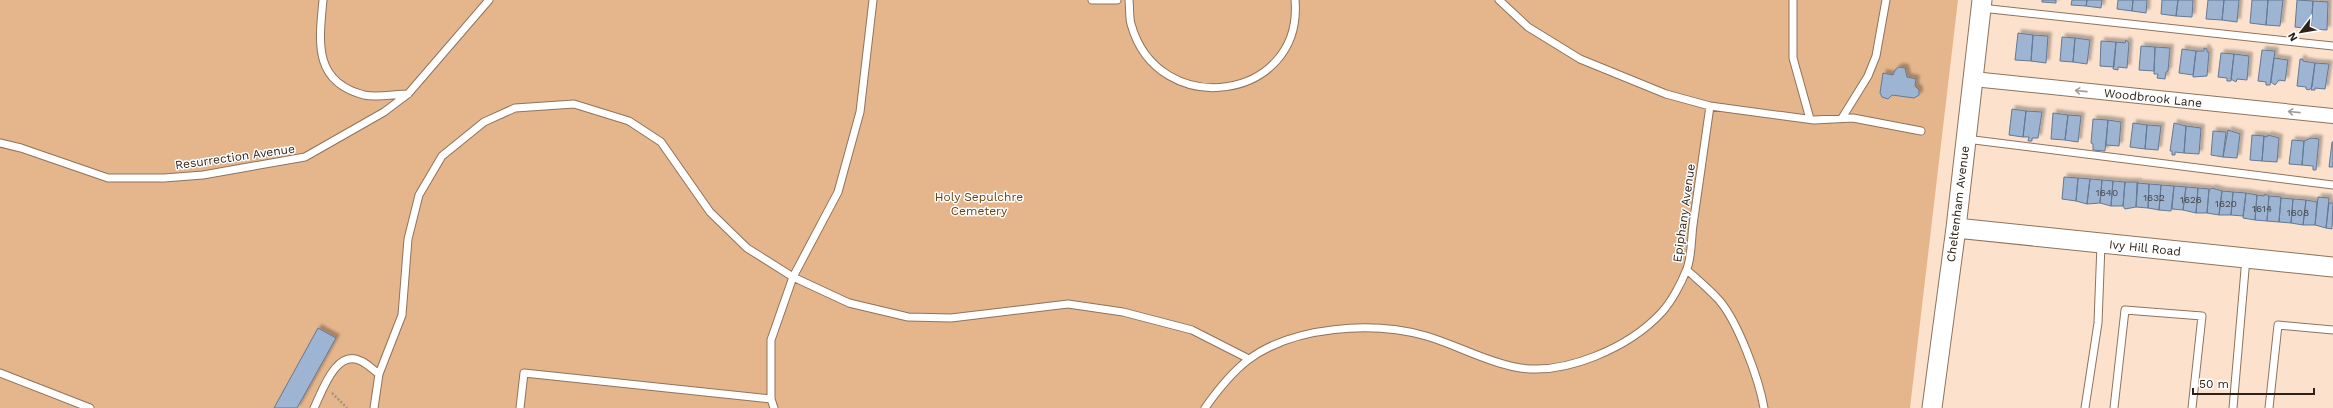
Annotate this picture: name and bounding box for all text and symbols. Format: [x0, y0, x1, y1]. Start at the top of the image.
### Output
north arrow [2281, 12, 2321, 52]
text: N [2285, 30, 2301, 44]
street label: Woodbrook Lane [2103, 86, 2203, 110]
one-way arrow [2075, 87, 2088, 94]
one-way arrow [2288, 109, 2301, 116]
street label: Resurrection Avenue [174, 142, 296, 172]
street label: Cheltenham Avenue [1944, 145, 1972, 263]
street label: Epiphany Avenue [1670, 163, 1698, 263]
house number: 1640 [2096, 187, 2118, 198]
park label: Holy Sepulchre Cemetery [935, 190, 1023, 218]
house number: 1632 [2143, 192, 2165, 203]
house number: 1626 [2180, 194, 2202, 205]
house number: 1620 [2215, 198, 2237, 209]
house number: 1614 [2252, 203, 2272, 214]
house number: 1608 [2287, 207, 2309, 218]
street label: Ivy Hill Road [2108, 237, 2182, 259]
scale bar [2193, 370, 2314, 396]
text: 50 m [2199, 377, 2229, 391]

